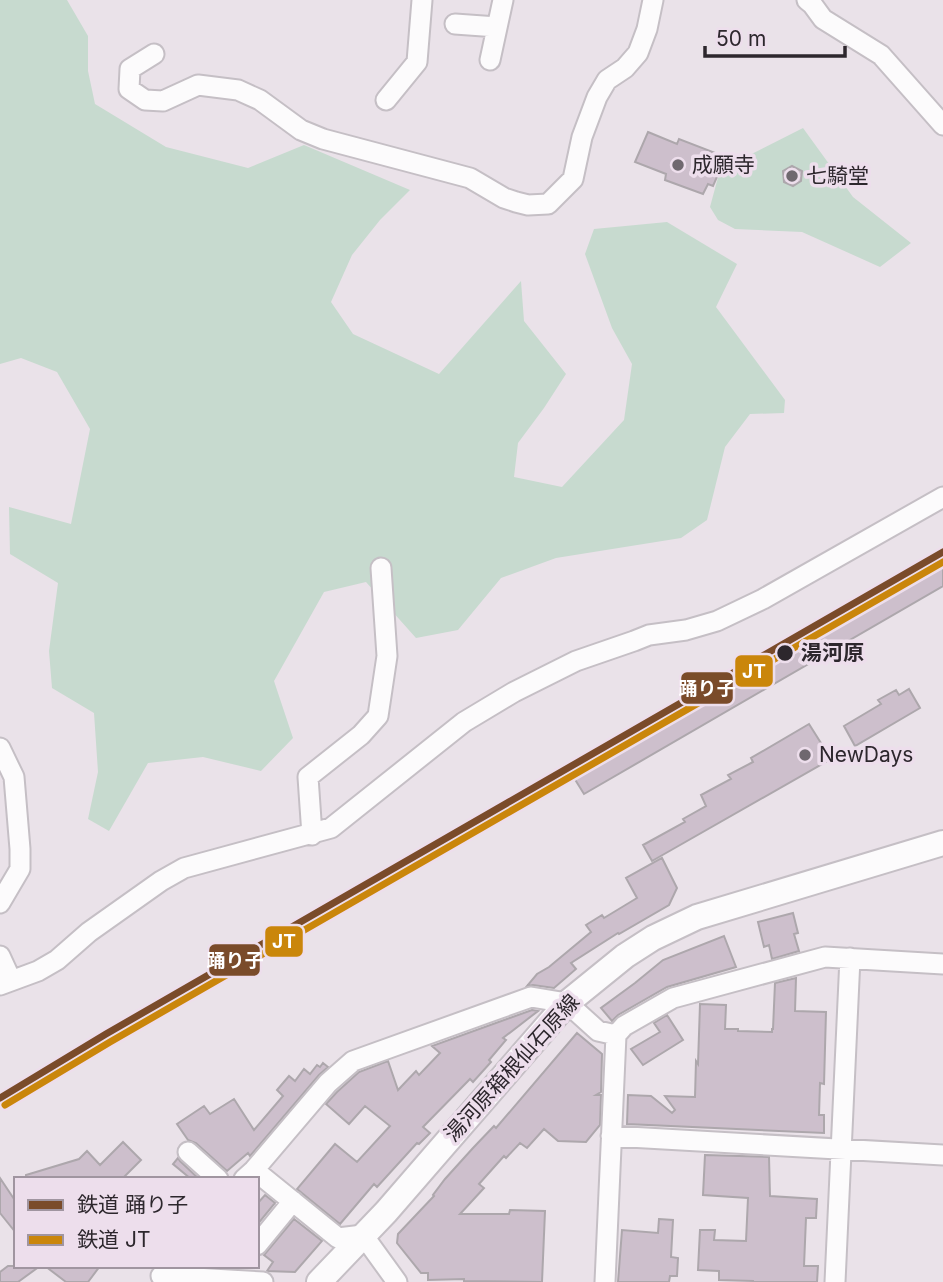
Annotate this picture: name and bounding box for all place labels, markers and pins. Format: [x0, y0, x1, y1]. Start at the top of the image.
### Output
place label: 成願寺 [692, 152, 755, 177]
marker: 成願寺 [670, 157, 686, 173]
place label: 七騎堂 [806, 163, 869, 188]
marker: 七騎堂 [784, 168, 800, 184]
place label: 湯河原 [801, 640, 864, 665]
marker: 湯河原 [775, 643, 795, 663]
place label: NewDays [819, 742, 913, 767]
marker: NewDays [797, 747, 813, 763]

